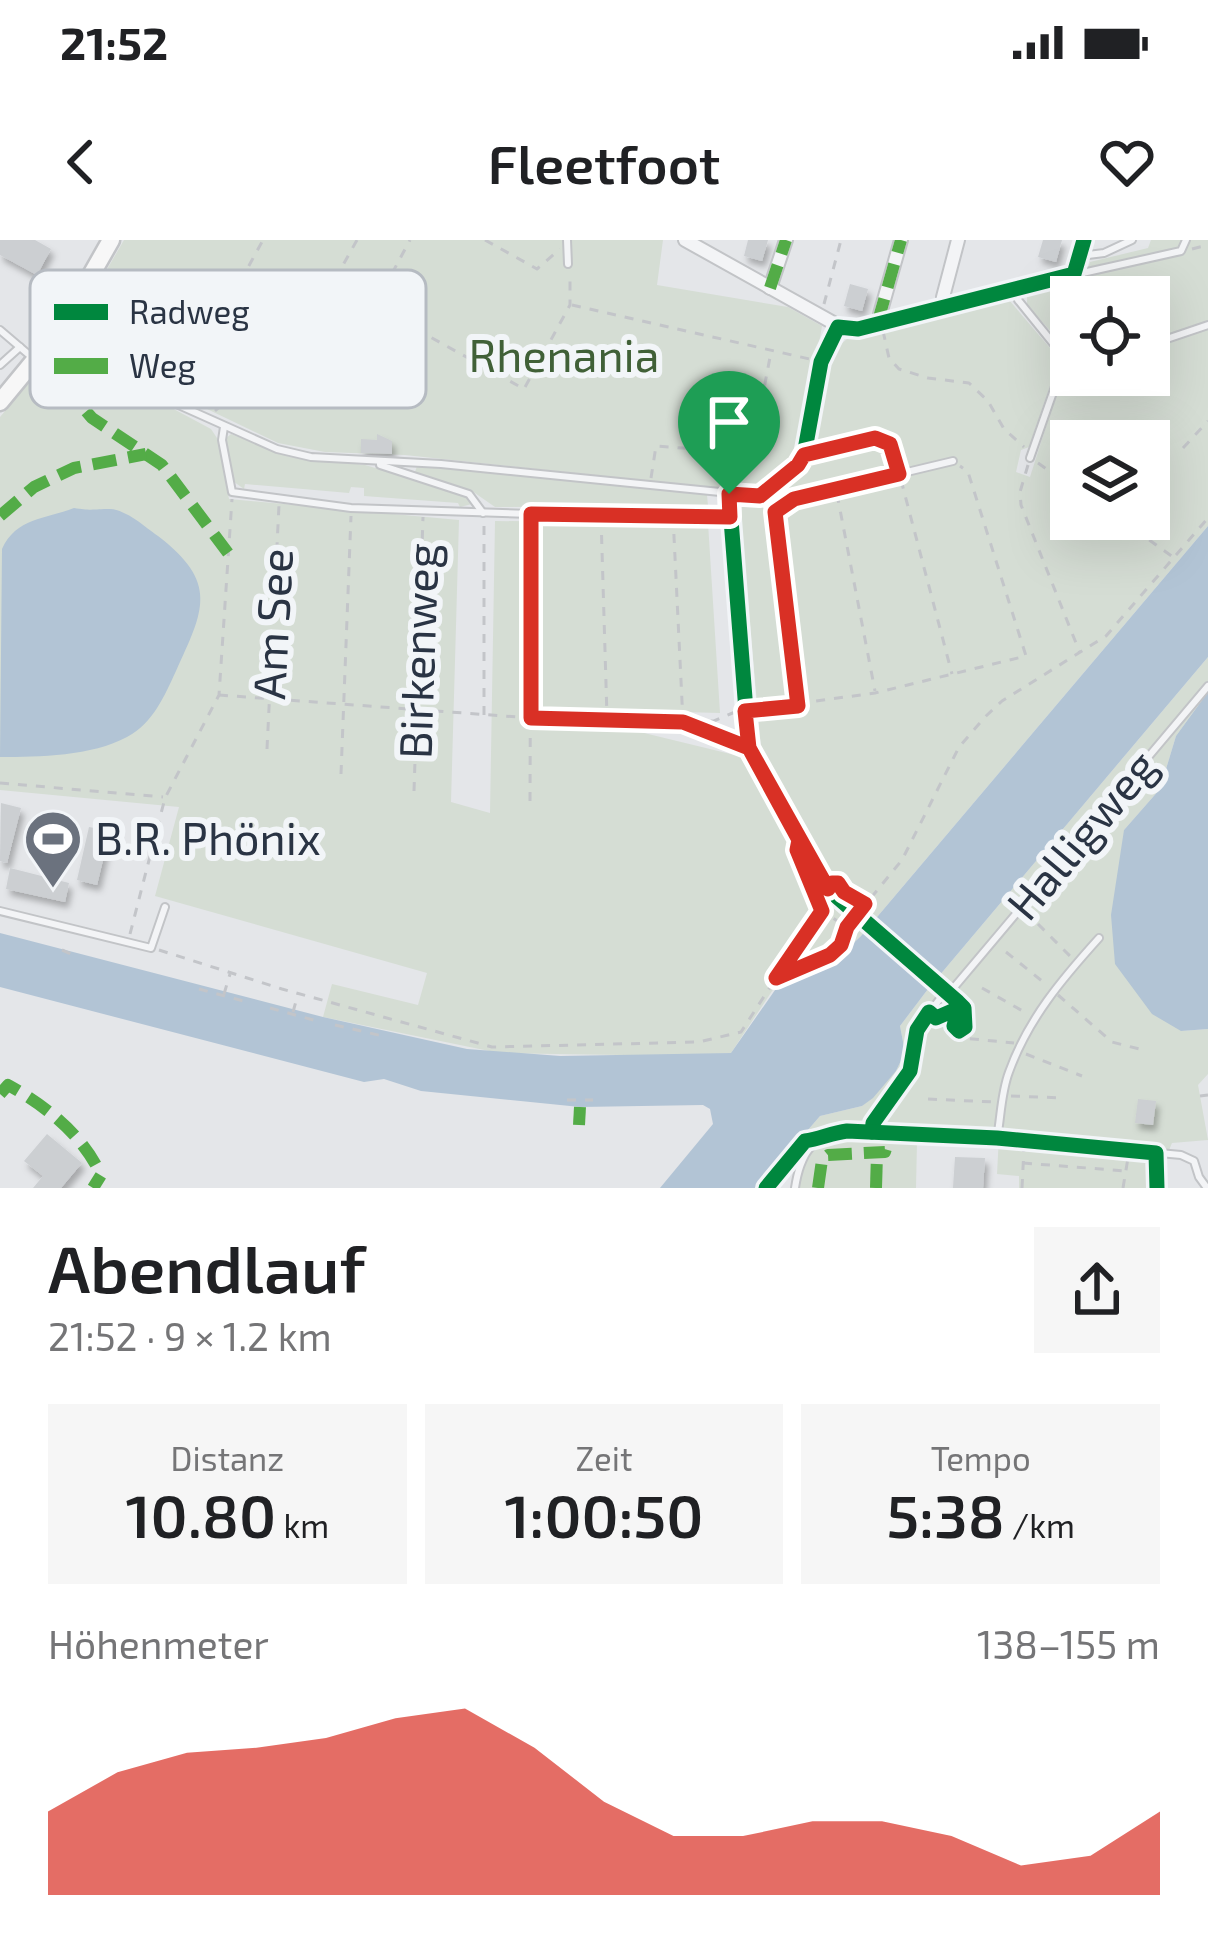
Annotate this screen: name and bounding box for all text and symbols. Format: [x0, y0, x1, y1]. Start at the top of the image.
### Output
text: 21:52 [60, 15, 168, 69]
icon: back [48, 129, 114, 195]
icon: heart [1094, 129, 1160, 195]
text: Fleetfoot [488, 130, 720, 195]
legend [30, 270, 426, 408]
map controls [1050, 276, 1170, 540]
button: locate [1050, 276, 1170, 396]
text: Radweg [129, 291, 250, 331]
park label: Rhenania [469, 327, 659, 381]
text: Weg [129, 345, 196, 385]
pin [678, 371, 780, 494]
icon: arrive [696, 389, 762, 455]
button: layers [1050, 420, 1170, 540]
street label: Birkenweg [386, 542, 448, 760]
street label: Am See [240, 547, 302, 701]
street label: Halligweg [994, 738, 1167, 929]
sports icon: B.R. Phönix [22, 808, 84, 890]
place label: B.R. Phönix [95, 810, 321, 864]
text: Abendlauf [48, 1227, 365, 1306]
button: share [1034, 1227, 1160, 1353]
text: 21:52 · 9 × 1.2 km [48, 1312, 332, 1359]
text: Distanz [171, 1438, 284, 1478]
text: Zeit [575, 1438, 633, 1478]
text: Tempo [931, 1438, 1031, 1478]
text: 10.80 [125, 1478, 276, 1550]
text: 1:00:50 [505, 1478, 703, 1550]
text: 5:38 [886, 1478, 1005, 1550]
text: km [276, 1505, 329, 1545]
text: /km [1005, 1505, 1075, 1545]
text: Höhenmeter [48, 1620, 269, 1667]
text: 138–155 m [977, 1620, 1160, 1667]

